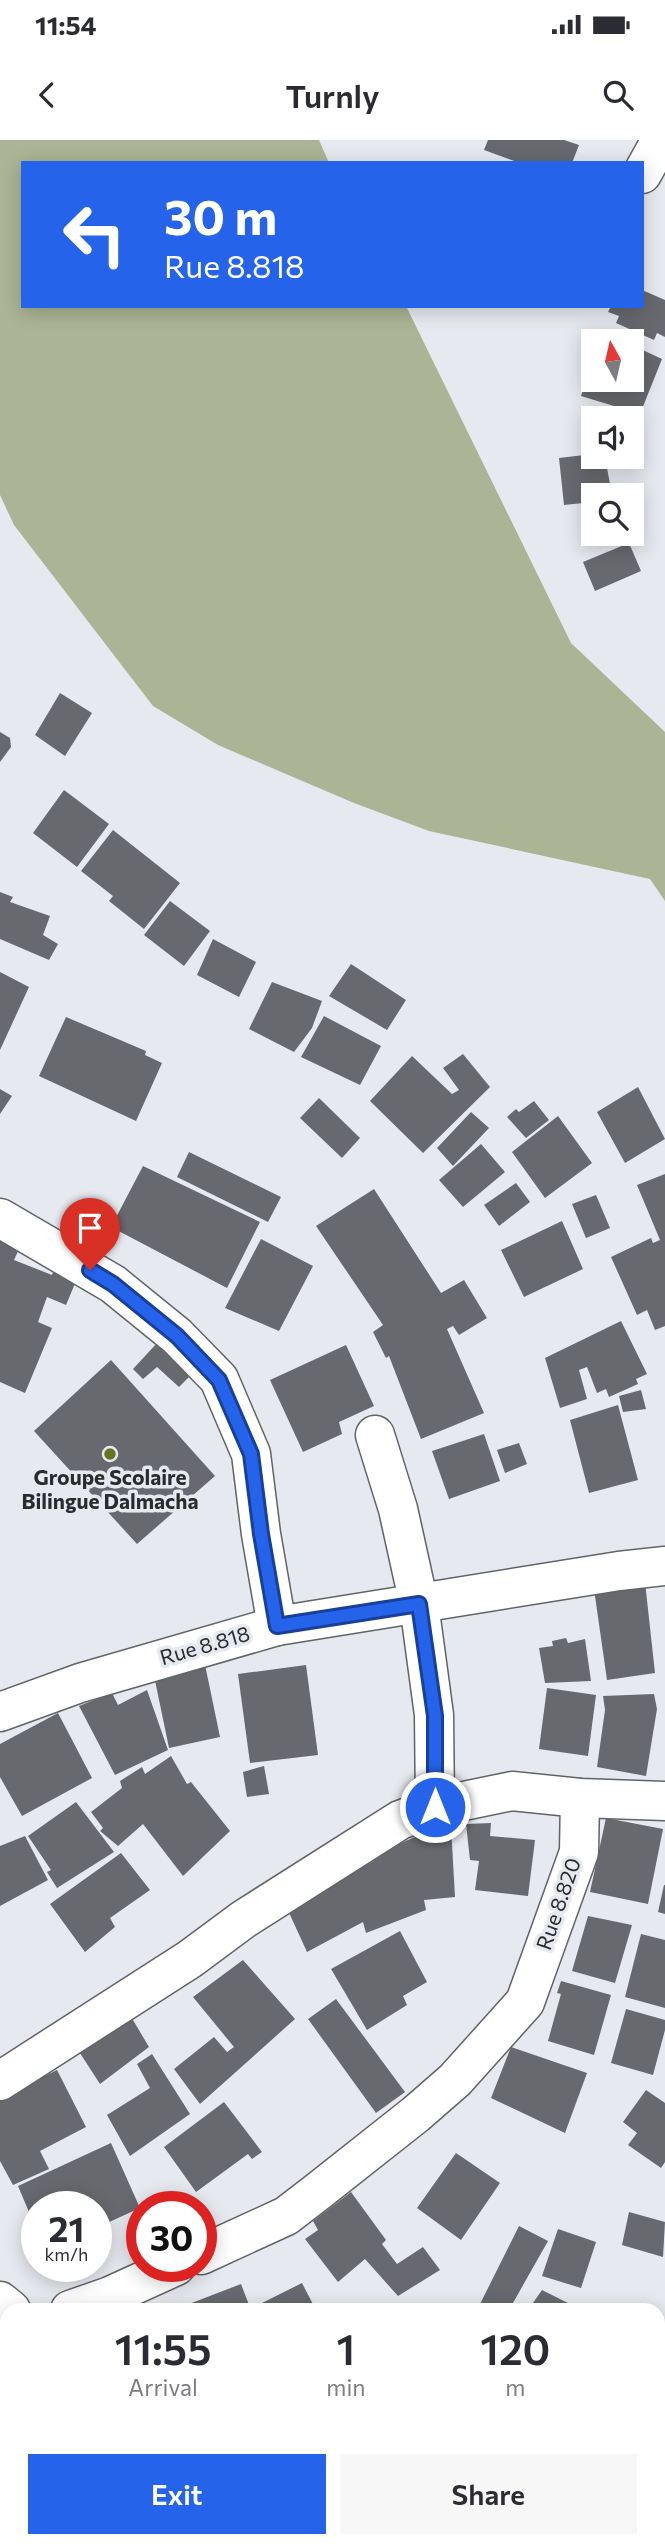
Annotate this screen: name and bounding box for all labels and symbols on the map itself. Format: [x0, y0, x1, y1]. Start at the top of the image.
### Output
north arrow [581, 329, 644, 392]
pin [60, 1198, 120, 1270]
marker: Groupe Scolaire Bilingue Dalmacha [102, 1446, 118, 1462]
place label: Groupe Scolaire Bilingue Dalmacha [21, 1464, 199, 1513]
street label: Rue 8.818 [157, 1620, 252, 1669]
position arrow [398, 1770, 472, 1844]
street label: Rue 8.820 [530, 1854, 585, 1953]
speed limit sign: 30 [126, 2191, 217, 2282]

